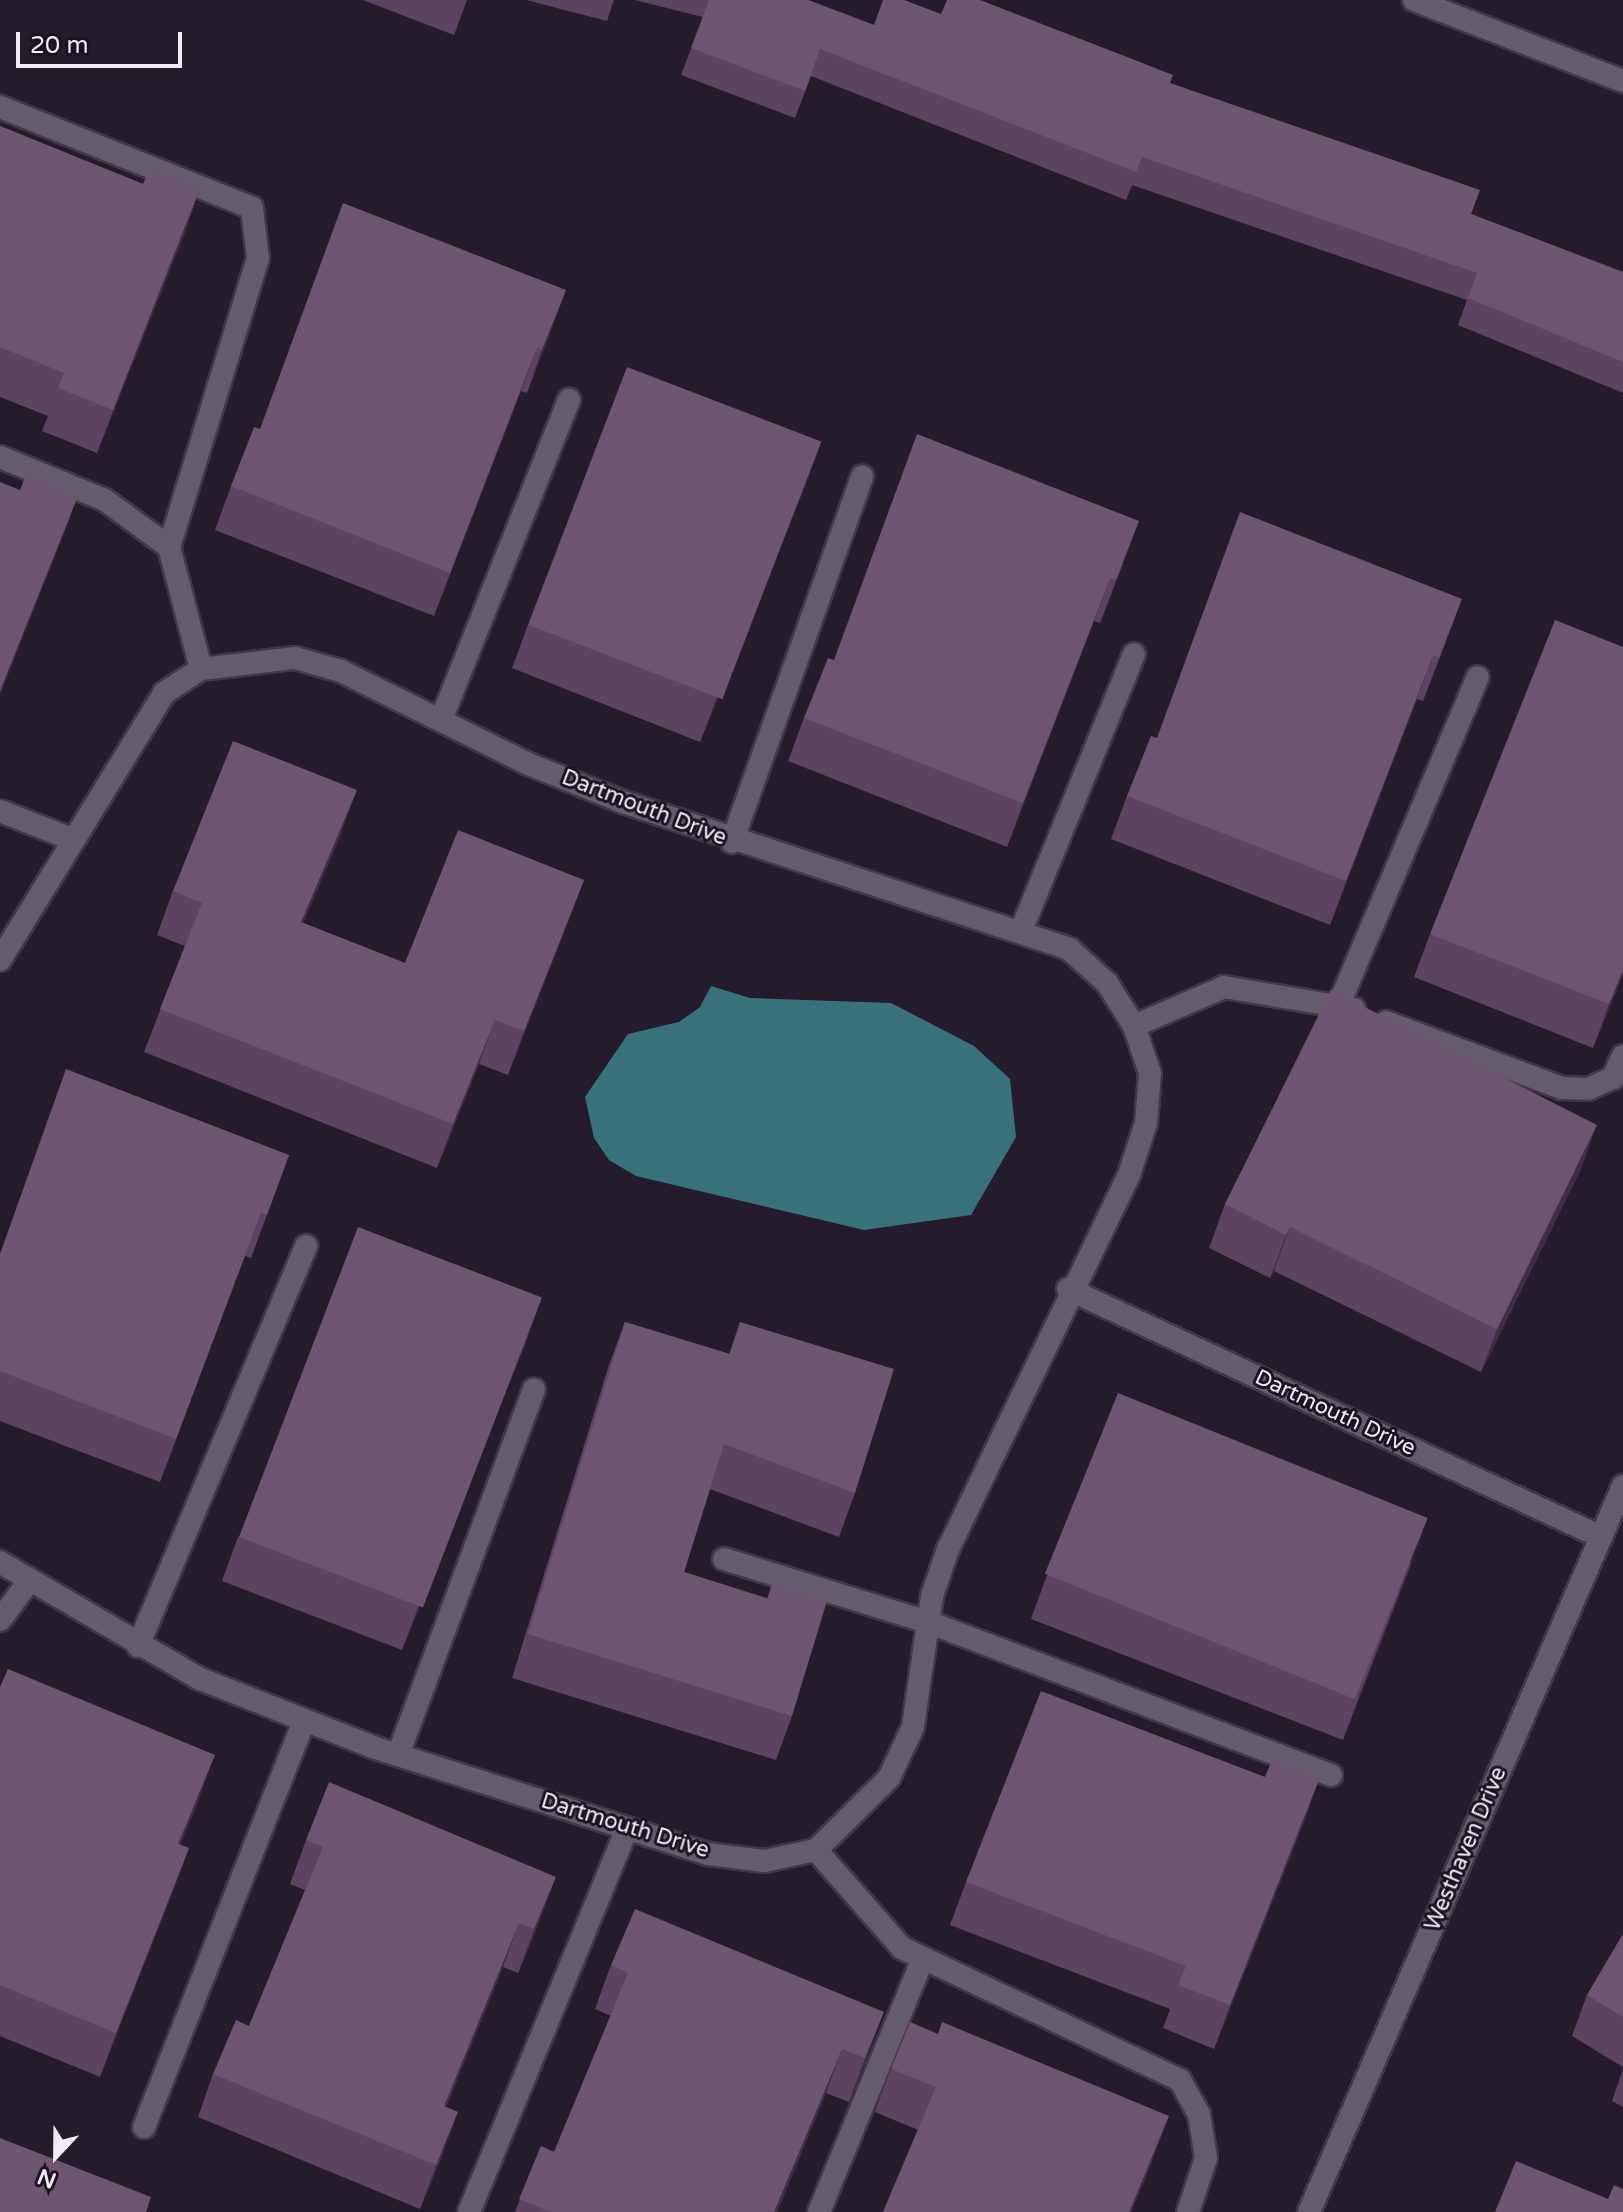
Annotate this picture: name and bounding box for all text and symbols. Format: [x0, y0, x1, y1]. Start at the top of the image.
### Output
scale bar [20, 16, 186, 66]
text: 20 m [30, 31, 88, 60]
street label: Dartmouth Drive [558, 764, 730, 852]
street label: Dartmouth Drive [1250, 1364, 1420, 1462]
street label: Westhaven Drive [1420, 1763, 1512, 1935]
street label: Dartmouth Drive [538, 1788, 712, 1864]
north arrow [16, 2116, 96, 2196]
text: N [34, 2163, 60, 2194]

